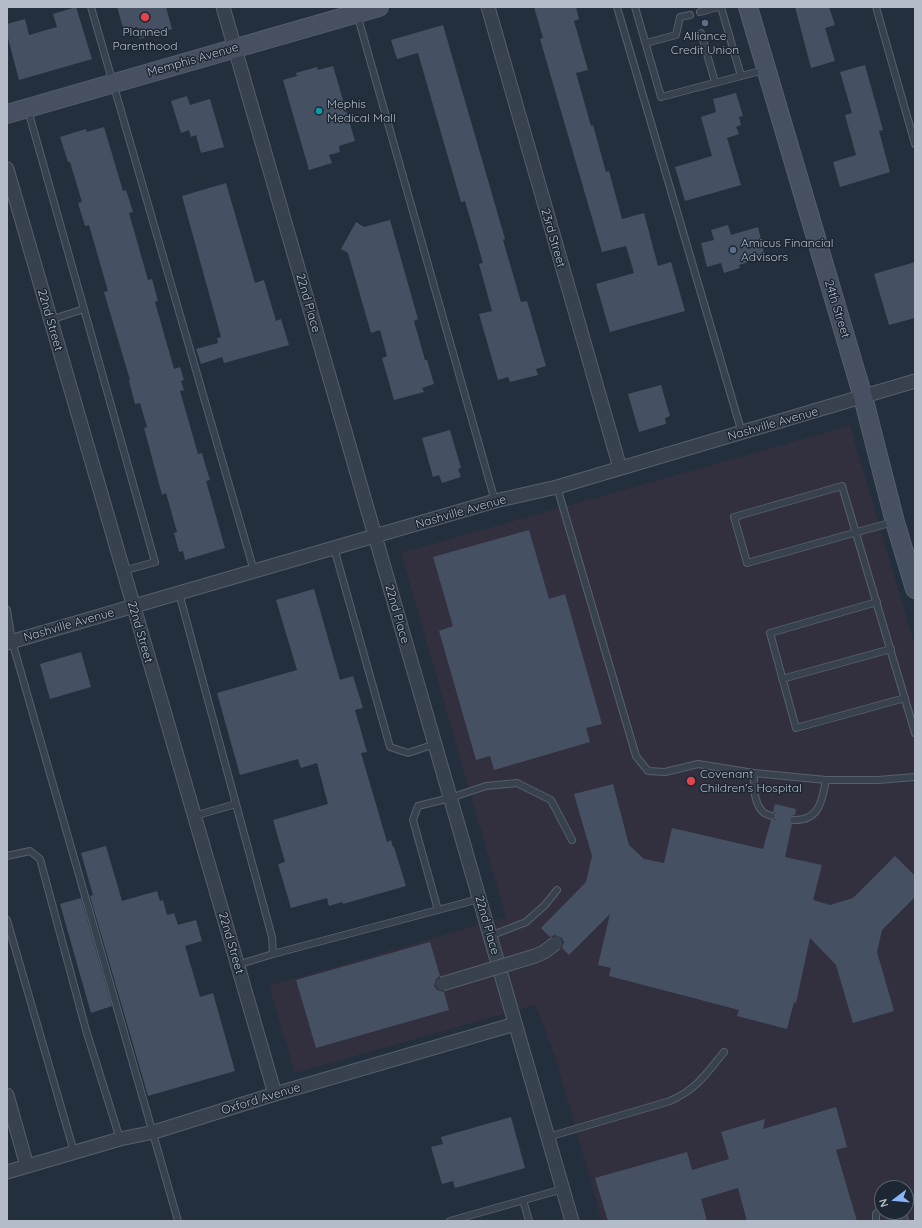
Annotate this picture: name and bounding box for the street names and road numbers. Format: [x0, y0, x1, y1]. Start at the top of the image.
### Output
street label: Memphis Avenue [146, 40, 240, 80]
street label: 23rd Street [538, 207, 568, 269]
street label: 22nd Place [293, 272, 323, 334]
street label: 24th Street [821, 278, 853, 340]
street label: 22nd Street [34, 287, 66, 353]
street label: Nashville Avenue [726, 404, 820, 444]
street label: Nashville Avenue [414, 492, 508, 532]
street label: 22nd Place [382, 583, 412, 645]
street label: 22nd Street [124, 599, 156, 665]
street label: Nashville Avenue [22, 605, 116, 645]
street label: 22nd Place [472, 894, 502, 956]
street label: 22nd Street [215, 910, 247, 976]
street label: Oxford Avenue [220, 1080, 302, 1118]

